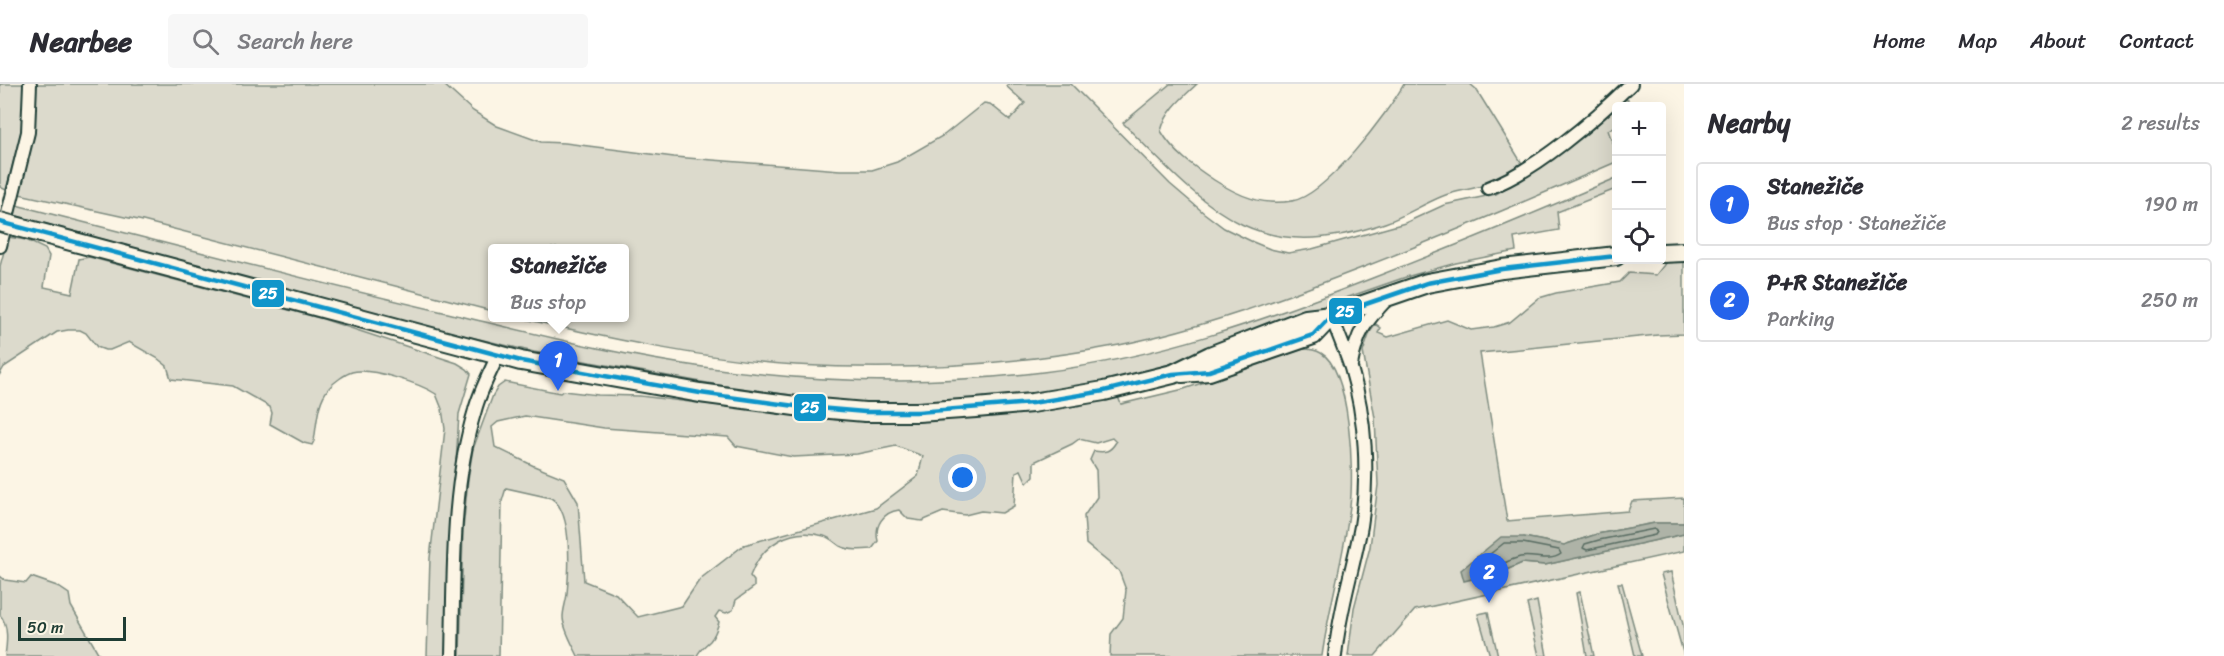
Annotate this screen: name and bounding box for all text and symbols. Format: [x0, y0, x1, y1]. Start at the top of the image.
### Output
search box [168, 14, 588, 68]
text: Nearbee [30, 17, 132, 66]
text: Search here [237, 22, 353, 61]
text: Home [1873, 22, 1925, 60]
text: Map [1958, 22, 1997, 60]
text: About [2030, 22, 2087, 60]
text: Contact [2120, 22, 2194, 60]
icon: search [189, 25, 222, 58]
text: Nearby [1708, 100, 1790, 146]
map controls [1612, 102, 1666, 264]
button: + [1612, 102, 1666, 156]
text: 2 results [2121, 106, 2200, 141]
button: − [1612, 156, 1666, 210]
text: Stanežiče [1767, 167, 1863, 206]
text: 1 [1725, 187, 1734, 222]
text: 190 m [2144, 187, 2198, 222]
text: Bus stop · Stanežiče [1767, 206, 1946, 241]
button: locate [1612, 210, 1666, 264]
popup [488, 244, 629, 322]
text: Stanežiče [510, 246, 607, 285]
text: P+R Stanežiče [1767, 263, 1907, 302]
line badge: 25 [251, 279, 285, 308]
text: 25 [257, 279, 278, 308]
text: 2 [1724, 283, 1735, 318]
text: 250 m [2141, 283, 2198, 318]
text: Bus stop [510, 285, 586, 320]
line badge: 25 [1328, 297, 1363, 325]
text: 25 [1334, 297, 1355, 326]
text: Parking [1767, 302, 1834, 337]
pin: 1 [538, 342, 578, 391]
line badge: 25 [793, 393, 827, 422]
text: 25 [799, 393, 820, 422]
your location [948, 463, 977, 492]
pin: 2 [1470, 554, 1508, 603]
text: 50 m [27, 613, 63, 642]
scale bar [18, 614, 126, 642]

